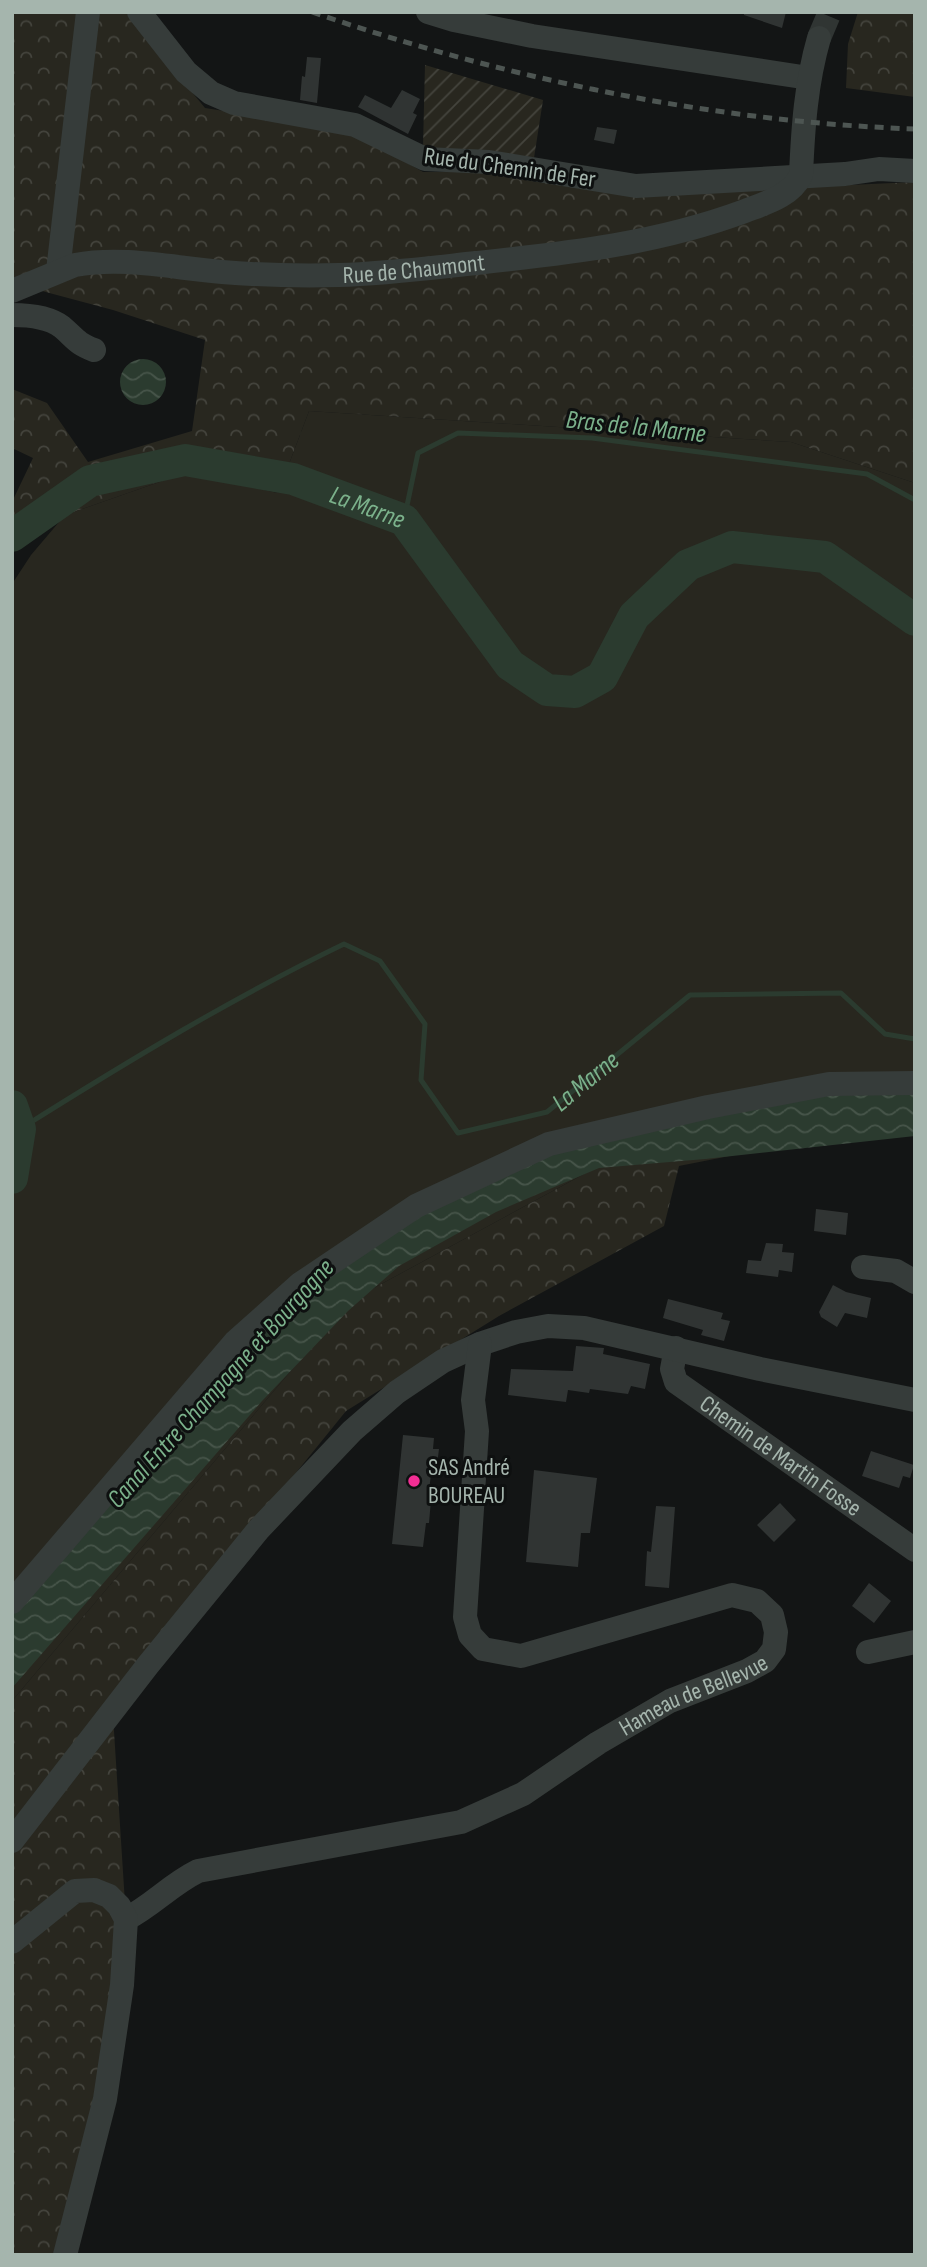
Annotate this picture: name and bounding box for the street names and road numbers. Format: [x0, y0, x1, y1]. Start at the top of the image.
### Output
street label: Rue du Chemin de Fer [422, 141, 598, 194]
street label: Rue de Chaumont [342, 248, 486, 290]
street label: Chemin de Martin Fosse [694, 1389, 867, 1523]
street label: Hameau de Bellevue [614, 1648, 773, 1743]

